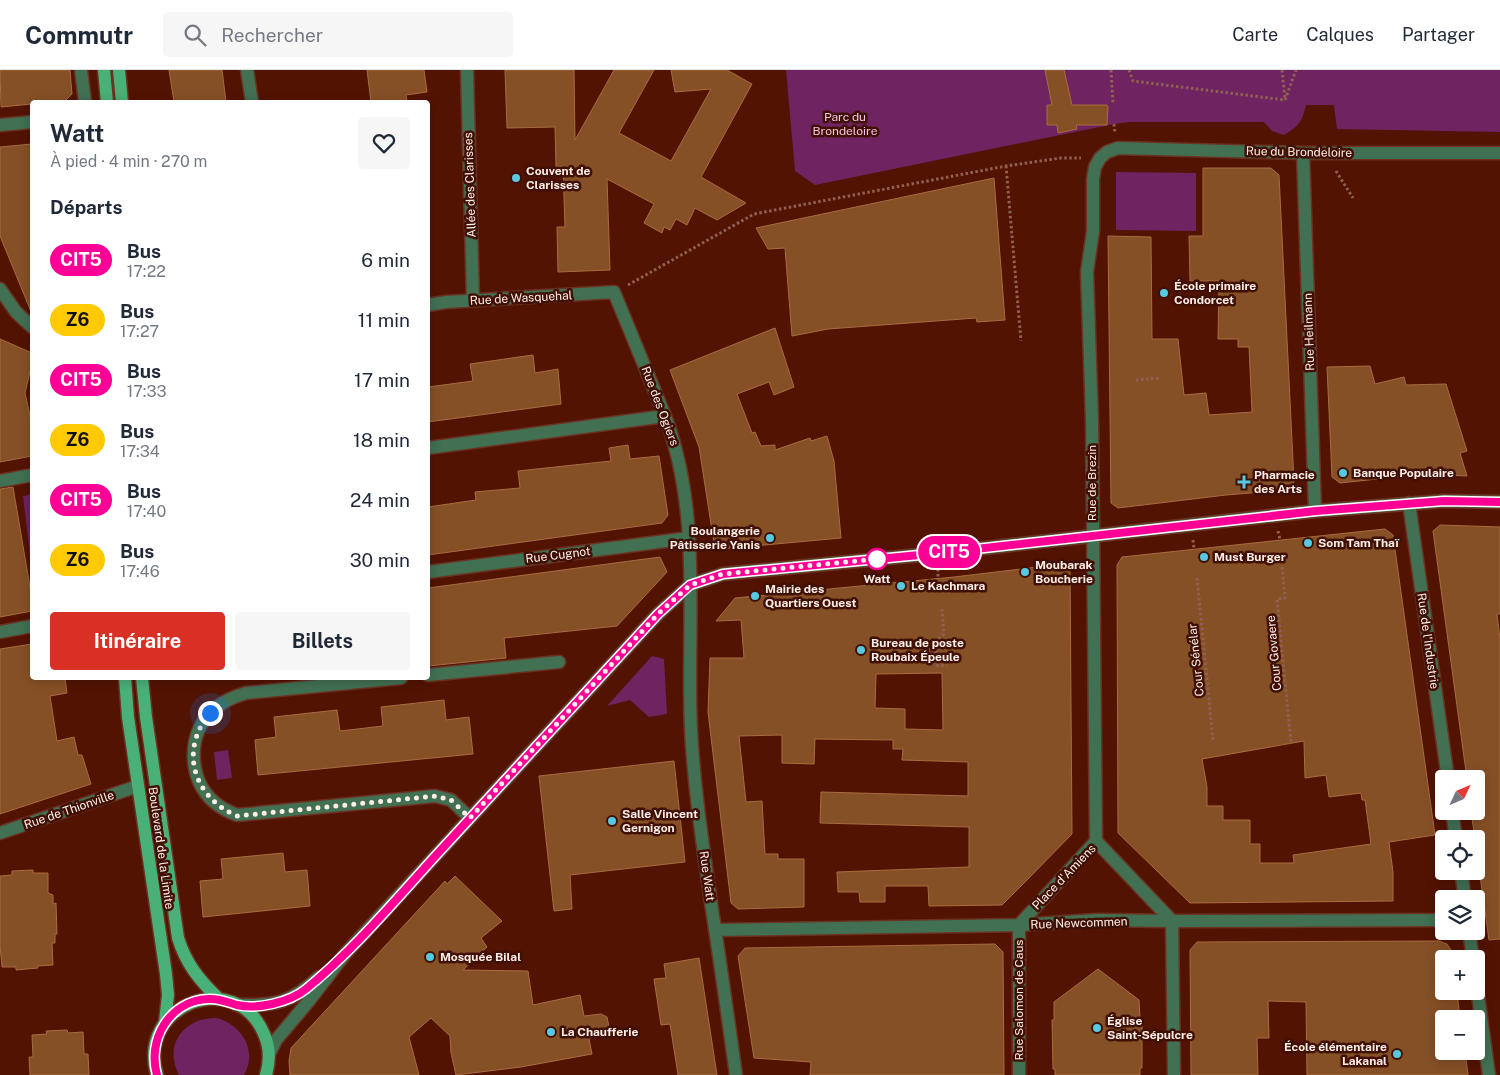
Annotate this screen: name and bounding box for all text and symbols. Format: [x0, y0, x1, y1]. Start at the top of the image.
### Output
search box [163, 12, 513, 57]
text: Commutr [25, 21, 133, 49]
icon: search [181, 21, 209, 49]
text: Rechercher [221, 24, 323, 46]
text: Carte [1232, 24, 1278, 45]
text: Calques [1306, 24, 1374, 45]
text: Partager [1402, 24, 1475, 45]
park label: Parc du Brondeloire [813, 110, 878, 138]
button: heart [358, 117, 410, 169]
text: Watt [50, 119, 104, 147]
street label: Allée des Clarisses [461, 132, 479, 238]
street label: Rue du Brondeloire [1246, 144, 1352, 160]
text: À pied · 4 min · 270 m [50, 152, 207, 171]
place label: Couvent de Clarisses [526, 164, 590, 192]
marker: Couvent de Clarisses [510, 172, 522, 184]
text: Départs [50, 196, 122, 218]
text: Bus [127, 240, 161, 262]
text: CIT5 [60, 249, 102, 270]
text: 6 min [361, 249, 410, 271]
text: 17:22 [127, 262, 166, 281]
place label: École primaire Condorcet [1174, 279, 1256, 307]
marker: École primaire Condorcet [1158, 287, 1170, 299]
street label: Rue de Wasquehal [469, 288, 573, 308]
street label: Rue Heilmann [1301, 293, 1317, 371]
text: Bus [120, 300, 154, 322]
text: Z6 [66, 309, 89, 330]
text: 11 min [358, 309, 410, 331]
text: 17:27 [120, 322, 159, 341]
text: Bus [127, 360, 161, 382]
street label: Rue des Ogiers [638, 364, 682, 448]
text: CIT5 [60, 369, 102, 390]
text: 17 min [354, 369, 410, 391]
text: 17:33 [127, 382, 167, 401]
text: Bus [120, 420, 154, 442]
text: Z6 [66, 429, 89, 450]
text: 18 min [353, 429, 410, 451]
text: 17:34 [120, 442, 160, 461]
street label: Rue de Brezin [1085, 445, 1099, 521]
place label: Banque Populaire [1353, 466, 1454, 480]
marker: Banque Populaire [1337, 467, 1349, 479]
place label: Pharmacie des Arts [1254, 468, 1315, 496]
marker: Pharmacie des Arts [1238, 476, 1250, 488]
text: Bus [127, 480, 161, 502]
text: CIT5 [60, 489, 102, 510]
text: 24 min [350, 489, 410, 511]
text: 17:40 [127, 502, 166, 521]
place label: Boulangerie Pâtisserie Yanis [670, 524, 760, 552]
marker: Boulangerie Pâtisserie Yanis [764, 532, 776, 544]
line badge: CIT5 [914, 536, 984, 568]
place label: Som Tam Thaï [1318, 536, 1400, 550]
marker: Som Tam Thaï [1302, 537, 1314, 549]
text: Bus [120, 540, 154, 562]
text: CIT5 [928, 541, 970, 562]
street label: Rue Cugnot [525, 544, 592, 566]
marker: Watt [866, 548, 888, 570]
text: Z6 [66, 549, 89, 570]
text: 30 min [350, 549, 410, 571]
place label: Must Burger [1214, 550, 1286, 564]
marker: Must Burger [1198, 551, 1210, 563]
place label: Moubarak Boucherie [1035, 558, 1093, 586]
text: 17:46 [120, 562, 160, 581]
marker: Moubarak Boucherie [1019, 566, 1031, 578]
place label: Watt [863, 572, 891, 586]
place label: Le Kachmara [911, 579, 986, 593]
marker: Le Kachmara [895, 580, 907, 592]
place label: Mairie des Quartiers Ouest [765, 582, 857, 610]
marker: Mairie des Quartiers Ouest [749, 590, 761, 602]
street label: Rue de l'Industrie [1414, 592, 1442, 690]
button: Itinéraire [50, 612, 225, 670]
button: Billets [235, 612, 410, 670]
street label: Cour Govaere [1264, 614, 1284, 691]
street label: Cour Sénélar [1185, 623, 1207, 697]
place label: Bureau de poste Roubaix Épeule [871, 636, 964, 664]
marker: Bureau de poste Roubaix Épeule [855, 644, 867, 656]
your location [198, 701, 223, 726]
north arrow [1435, 770, 1485, 820]
map controls [1435, 770, 1485, 1060]
street label: Boulevard de la Limite [145, 786, 177, 910]
street label: Rue de Thionville [22, 788, 116, 832]
place label: Salle Vincent Gernigon [622, 807, 698, 835]
marker: Salle Vincent Gernigon [606, 815, 618, 827]
button: locate [1435, 830, 1485, 880]
street label: Place d'Amiens [1029, 841, 1099, 913]
street label: Rue Watt [697, 850, 717, 902]
button: layers [1435, 890, 1485, 940]
street label: Rue Newcommen [1030, 914, 1128, 932]
street label: Rue Salomon de Caus [1012, 940, 1026, 1060]
place label: Mosquée Bilal [440, 950, 521, 964]
button: + [1435, 950, 1485, 1000]
marker: Mosquée Bilal [424, 951, 436, 963]
button: − [1435, 1010, 1485, 1060]
place label: Église Saint-Sépulcre [1107, 1014, 1193, 1042]
marker: Église Saint-Sépulcre [1091, 1022, 1103, 1034]
place label: La Chaufferie [561, 1025, 638, 1039]
marker: La Chaufferie [545, 1026, 557, 1038]
place label: École élémentaire Lakanal [1284, 1040, 1387, 1068]
marker: École élémentaire Lakanal [1391, 1048, 1403, 1060]

